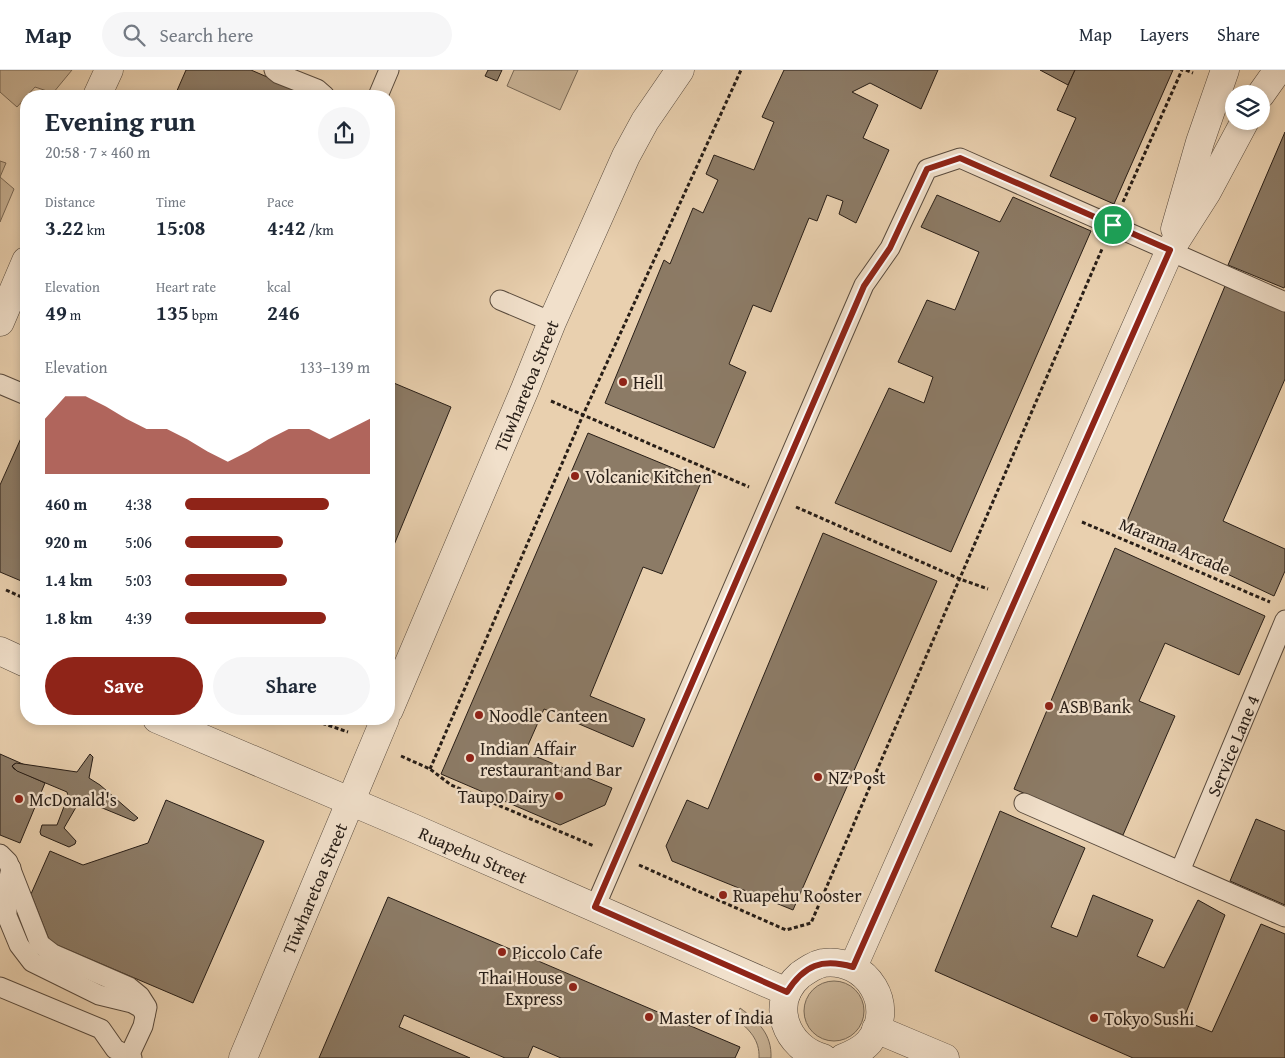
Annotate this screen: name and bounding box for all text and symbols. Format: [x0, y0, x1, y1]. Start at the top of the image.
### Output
search box [102, 12, 452, 57]
text: Map [25, 17, 72, 52]
icon: search [120, 21, 148, 49]
text: Search here [160, 21, 253, 49]
text: Map [1079, 21, 1112, 48]
text: Layers [1140, 21, 1189, 48]
text: Share [1217, 21, 1260, 48]
map controls [1225, 85, 1270, 130]
button: layers [1225, 85, 1270, 130]
text: Evening run [45, 100, 196, 141]
button: share [318, 107, 370, 159]
text: 20:58 · 7 × 460 m [45, 140, 150, 164]
text: Distance [45, 192, 95, 212]
text: Time [156, 192, 186, 212]
text: Pace [267, 192, 294, 212]
pin [1092, 204, 1134, 246]
icon: arrive [1099, 211, 1127, 239]
text: 3.22 [45, 212, 84, 243]
text: 15:08 [156, 212, 205, 243]
text: 4:42 [267, 212, 306, 243]
text: km [84, 220, 105, 240]
text: /km [306, 220, 334, 240]
text: Elevation [45, 277, 100, 297]
text: Heart rate [156, 277, 216, 297]
text: kcal [267, 277, 291, 297]
text: 49 [45, 297, 67, 328]
text: 135 [156, 297, 189, 328]
text: 246 [267, 297, 300, 328]
text: m [67, 305, 81, 325]
text: bpm [189, 305, 218, 325]
street label: Tūwharetoa Street [486, 315, 565, 456]
text: Elevation [45, 355, 108, 379]
text: 133–139 m [300, 355, 370, 379]
place label: Hell [633, 369, 664, 396]
marker: Hell [617, 376, 629, 388]
place label: Volcanic Kitchen [585, 463, 712, 490]
marker: Volcanic Kitchen [569, 470, 581, 482]
text: 460 m [45, 492, 87, 516]
text: 4:38 [125, 492, 152, 516]
street label: Marama Arcade [1115, 510, 1235, 582]
text: 920 m [45, 530, 87, 554]
text: 5:06 [125, 530, 152, 554]
text: 1.4 km [45, 568, 92, 592]
text: 5:03 [125, 568, 152, 592]
text: 1.8 km [45, 606, 92, 630]
text: 4:39 [125, 606, 152, 630]
button: Save [45, 657, 203, 715]
button: Share [213, 657, 370, 715]
street label: Service Lane 4 [1199, 691, 1266, 800]
place label: ASB Bank [1059, 693, 1132, 720]
marker: ASB Bank [1043, 700, 1055, 712]
place label: Noodle Canteen [489, 702, 608, 729]
marker: Noodle Canteen [473, 709, 485, 721]
place label: Indian Affair restaurant and Bar [480, 735, 622, 783]
marker: Indian Affair restaurant and Bar [464, 752, 476, 764]
place label: NZ Post [828, 764, 886, 791]
marker: NZ Post [812, 771, 824, 783]
place label: Taupo Dairy [458, 783, 549, 810]
place label: McDonald's [29, 786, 117, 813]
marker: Taupo Dairy [553, 790, 565, 802]
marker: McDonald's [13, 793, 25, 805]
street label: Tūwharetoa Street [275, 818, 354, 958]
street label: Ruapehu Street [415, 819, 532, 890]
place label: Ruapehu Rooster [733, 882, 862, 909]
marker: Ruapehu Rooster [717, 889, 729, 901]
place label: Piccolo Cafe [512, 939, 603, 966]
marker: Piccolo Cafe [496, 946, 508, 958]
place label: Thai House Express [479, 964, 563, 1012]
marker: Thai House Express [567, 981, 579, 993]
place label: Master of India [659, 1004, 774, 1031]
place label: Tokyo Sushi [1104, 1005, 1194, 1032]
marker: Master of India [643, 1011, 655, 1023]
marker: Tokyo Sushi [1088, 1012, 1100, 1024]

